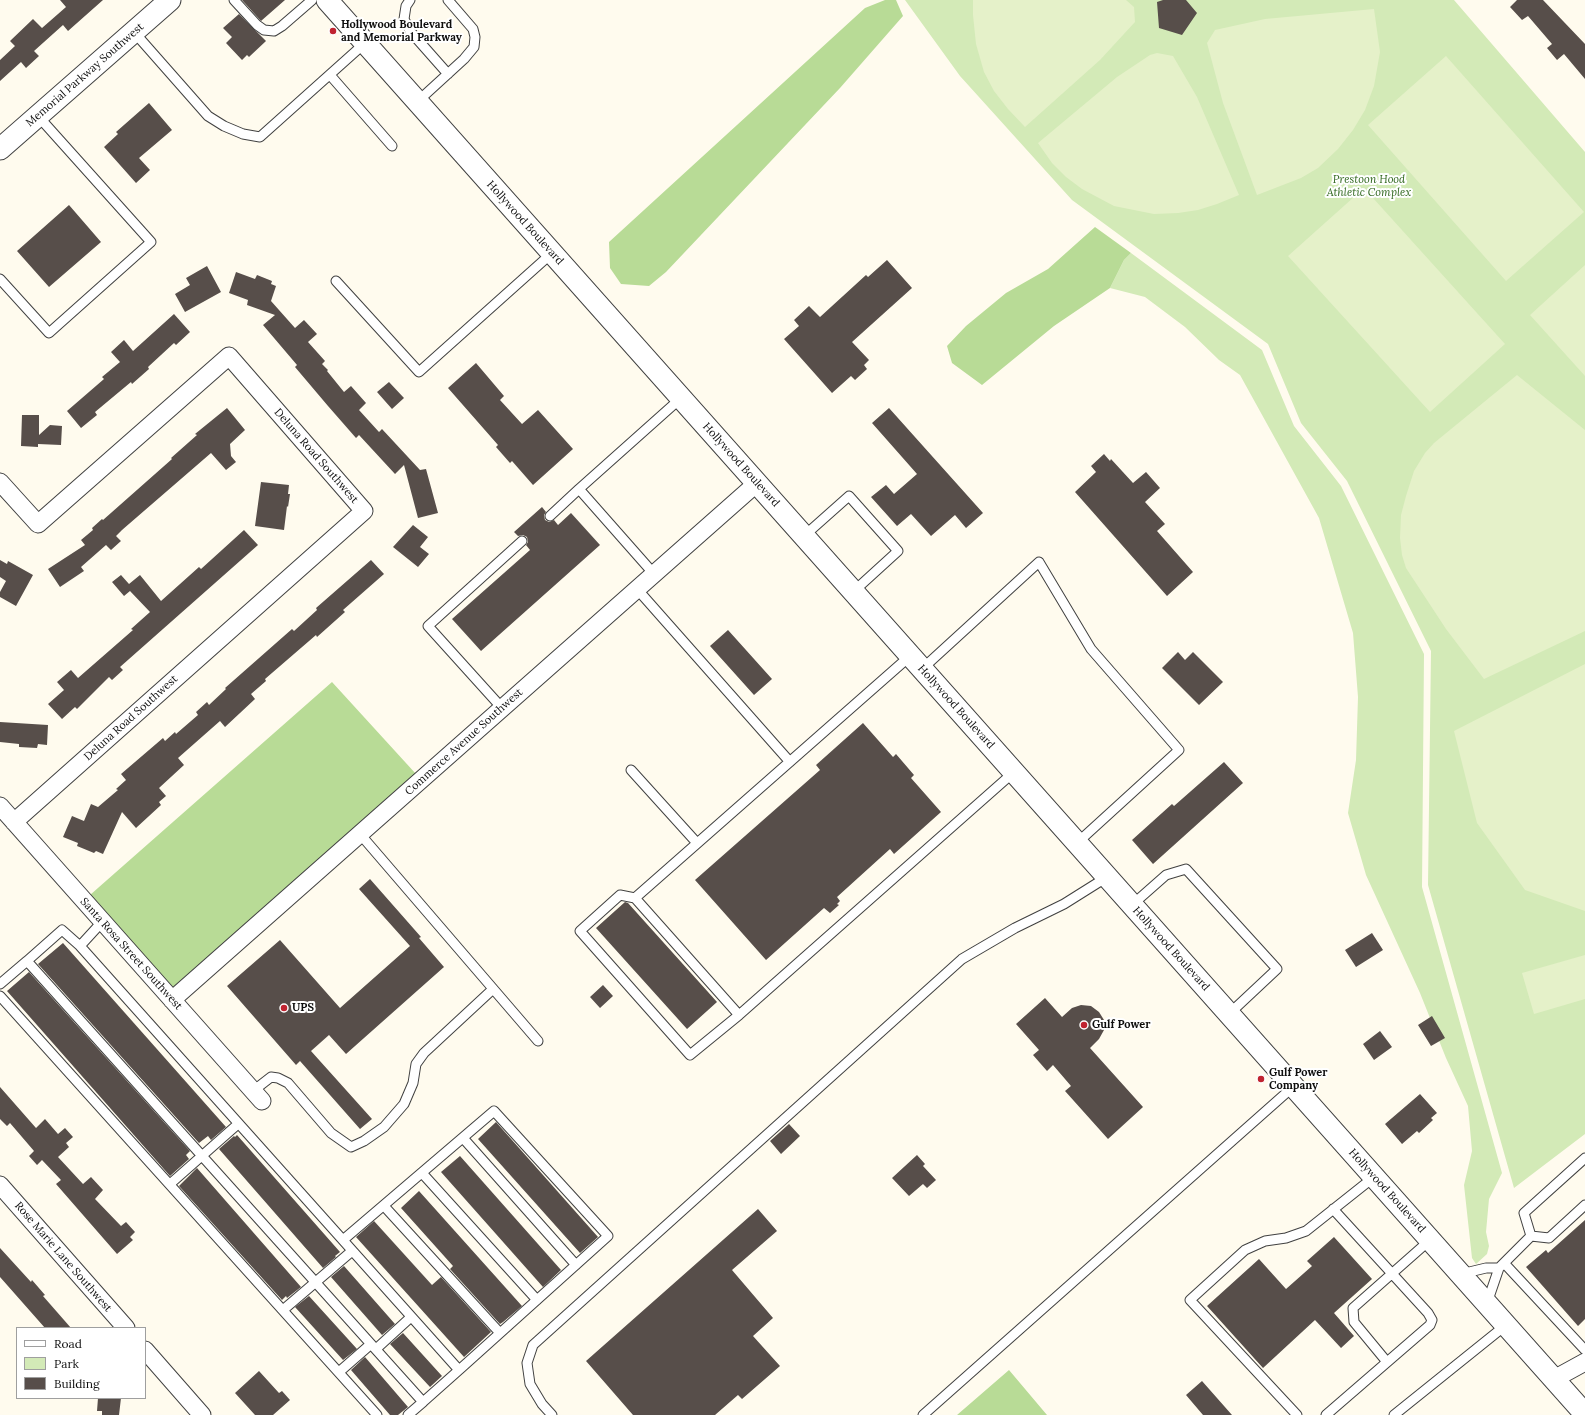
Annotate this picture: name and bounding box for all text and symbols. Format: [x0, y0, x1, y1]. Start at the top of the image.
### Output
place label: Hollywood Boulevard and Memorial Parkway [341, 18, 462, 44]
street label: Memorial Parkway Southwest [23, 20, 147, 130]
marker: Hollywood Boulevard and Memorial Parkway [328, 26, 338, 36]
park label: Prestoon Hood Athletic Complex [1327, 173, 1411, 199]
street label: Hollywood Boulevard [484, 178, 566, 268]
street label: Deluna Road Southwest [271, 406, 361, 506]
street label: Hollywood Boulevard [700, 420, 782, 510]
street label: Hollywood Boulevard [915, 662, 997, 752]
street label: Deluna Road Southwest [81, 672, 181, 764]
street label: Commerce Avenue Southwest [403, 686, 525, 798]
street label: Santa Rosa Street Southwest [77, 895, 185, 1013]
street label: Hollywood Boulevard [1130, 904, 1212, 994]
place label: UPS [292, 1001, 314, 1015]
marker: UPS [279, 1003, 289, 1013]
place label: Gulf Power [1092, 1018, 1150, 1032]
marker: Gulf Power [1079, 1020, 1089, 1030]
place label: Gulf Power Company [1269, 1066, 1327, 1092]
marker: Gulf Power Company [1256, 1074, 1266, 1084]
street label: Hollywood Boulevard [1346, 1146, 1428, 1236]
street label: Rose Marie Lane Southwest [12, 1199, 114, 1315]
legend [16, 1327, 146, 1399]
text: Road [54, 1336, 82, 1351]
text: Park [54, 1356, 79, 1371]
text: Building [54, 1376, 100, 1391]

